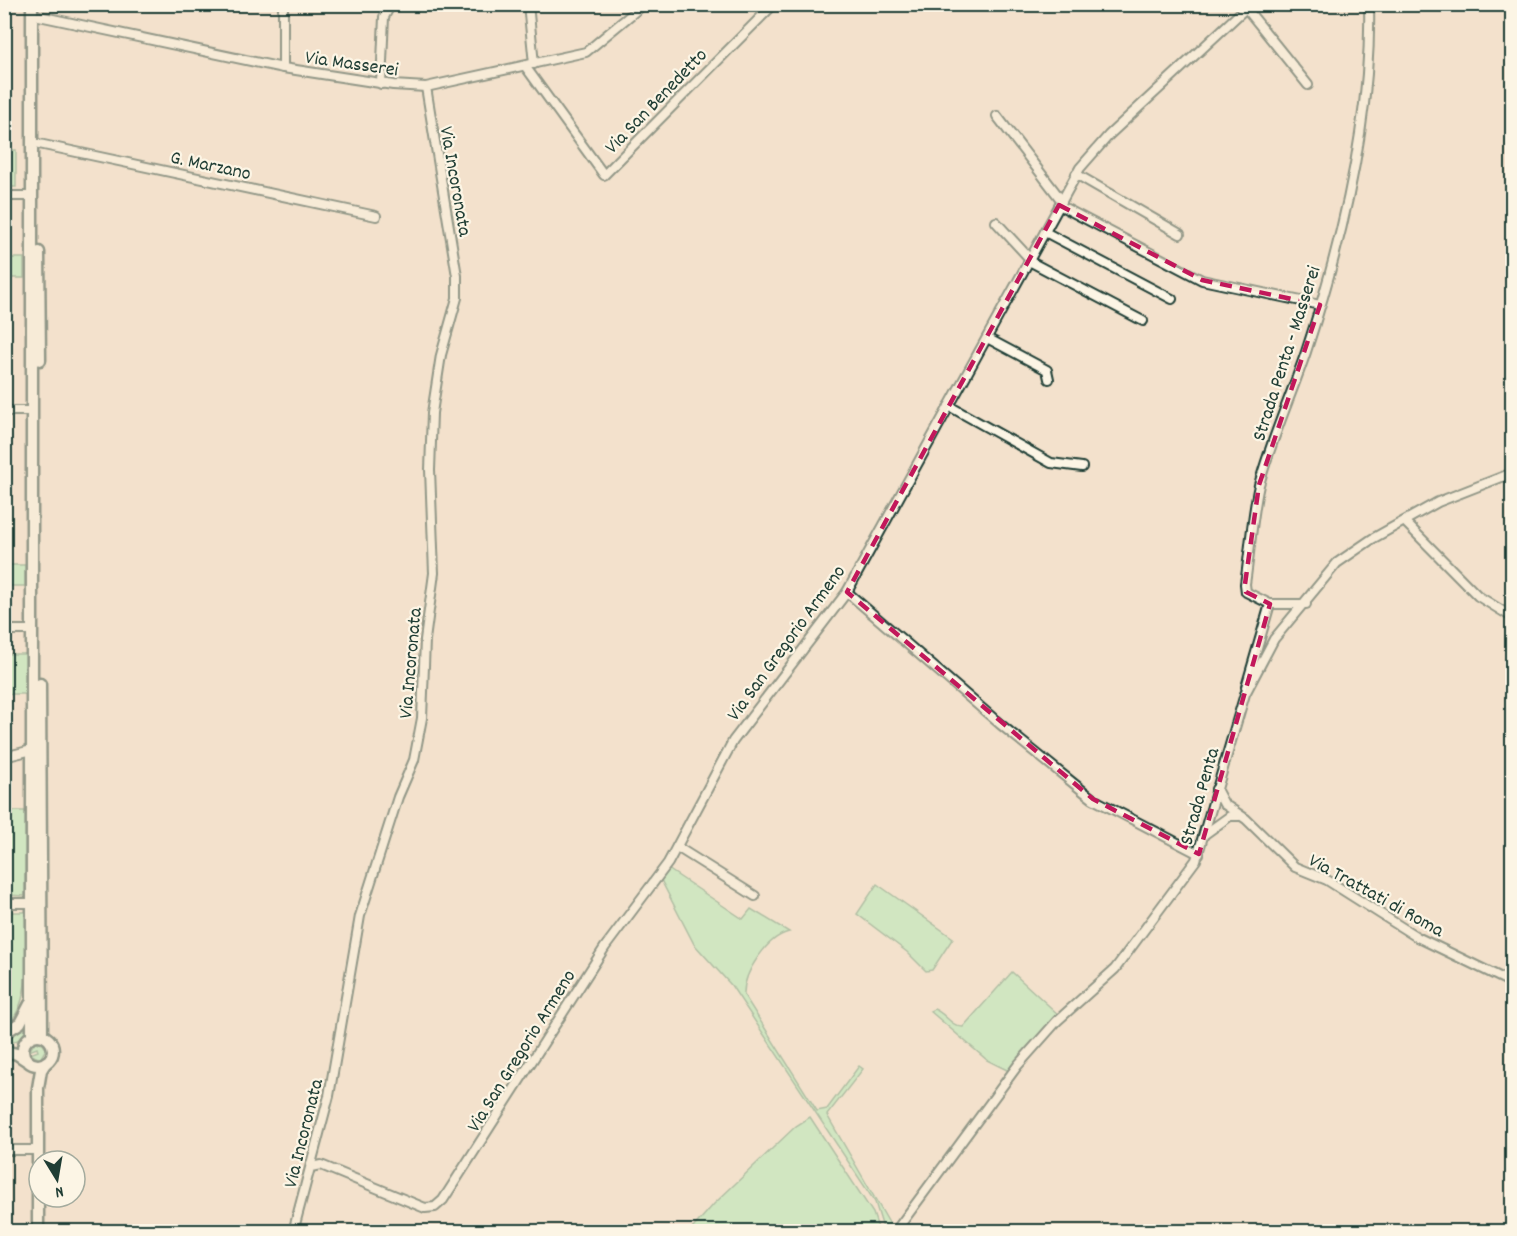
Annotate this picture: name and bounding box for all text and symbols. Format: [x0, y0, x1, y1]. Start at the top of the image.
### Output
street label: Via San Benedetto [599, 43, 715, 161]
street label: Via Masserei [303, 45, 400, 85]
street label: Via Incoronata [431, 124, 478, 239]
street label: G. Marzano [168, 145, 253, 189]
street label: Strada Penta - Masserei [1246, 262, 1330, 445]
street label: Via San Gregorio Armeno [721, 560, 854, 728]
street label: Via Incoronata [393, 606, 431, 720]
street label: Strada Penta [1174, 744, 1228, 849]
street label: Via Trattati di Roma [1303, 848, 1449, 946]
street label: Via San Gregorio Armeno [461, 965, 584, 1138]
street label: Via Incoronata [278, 1076, 332, 1191]
north arrow [27, 1149, 87, 1209]
text: N [53, 1179, 65, 1203]

